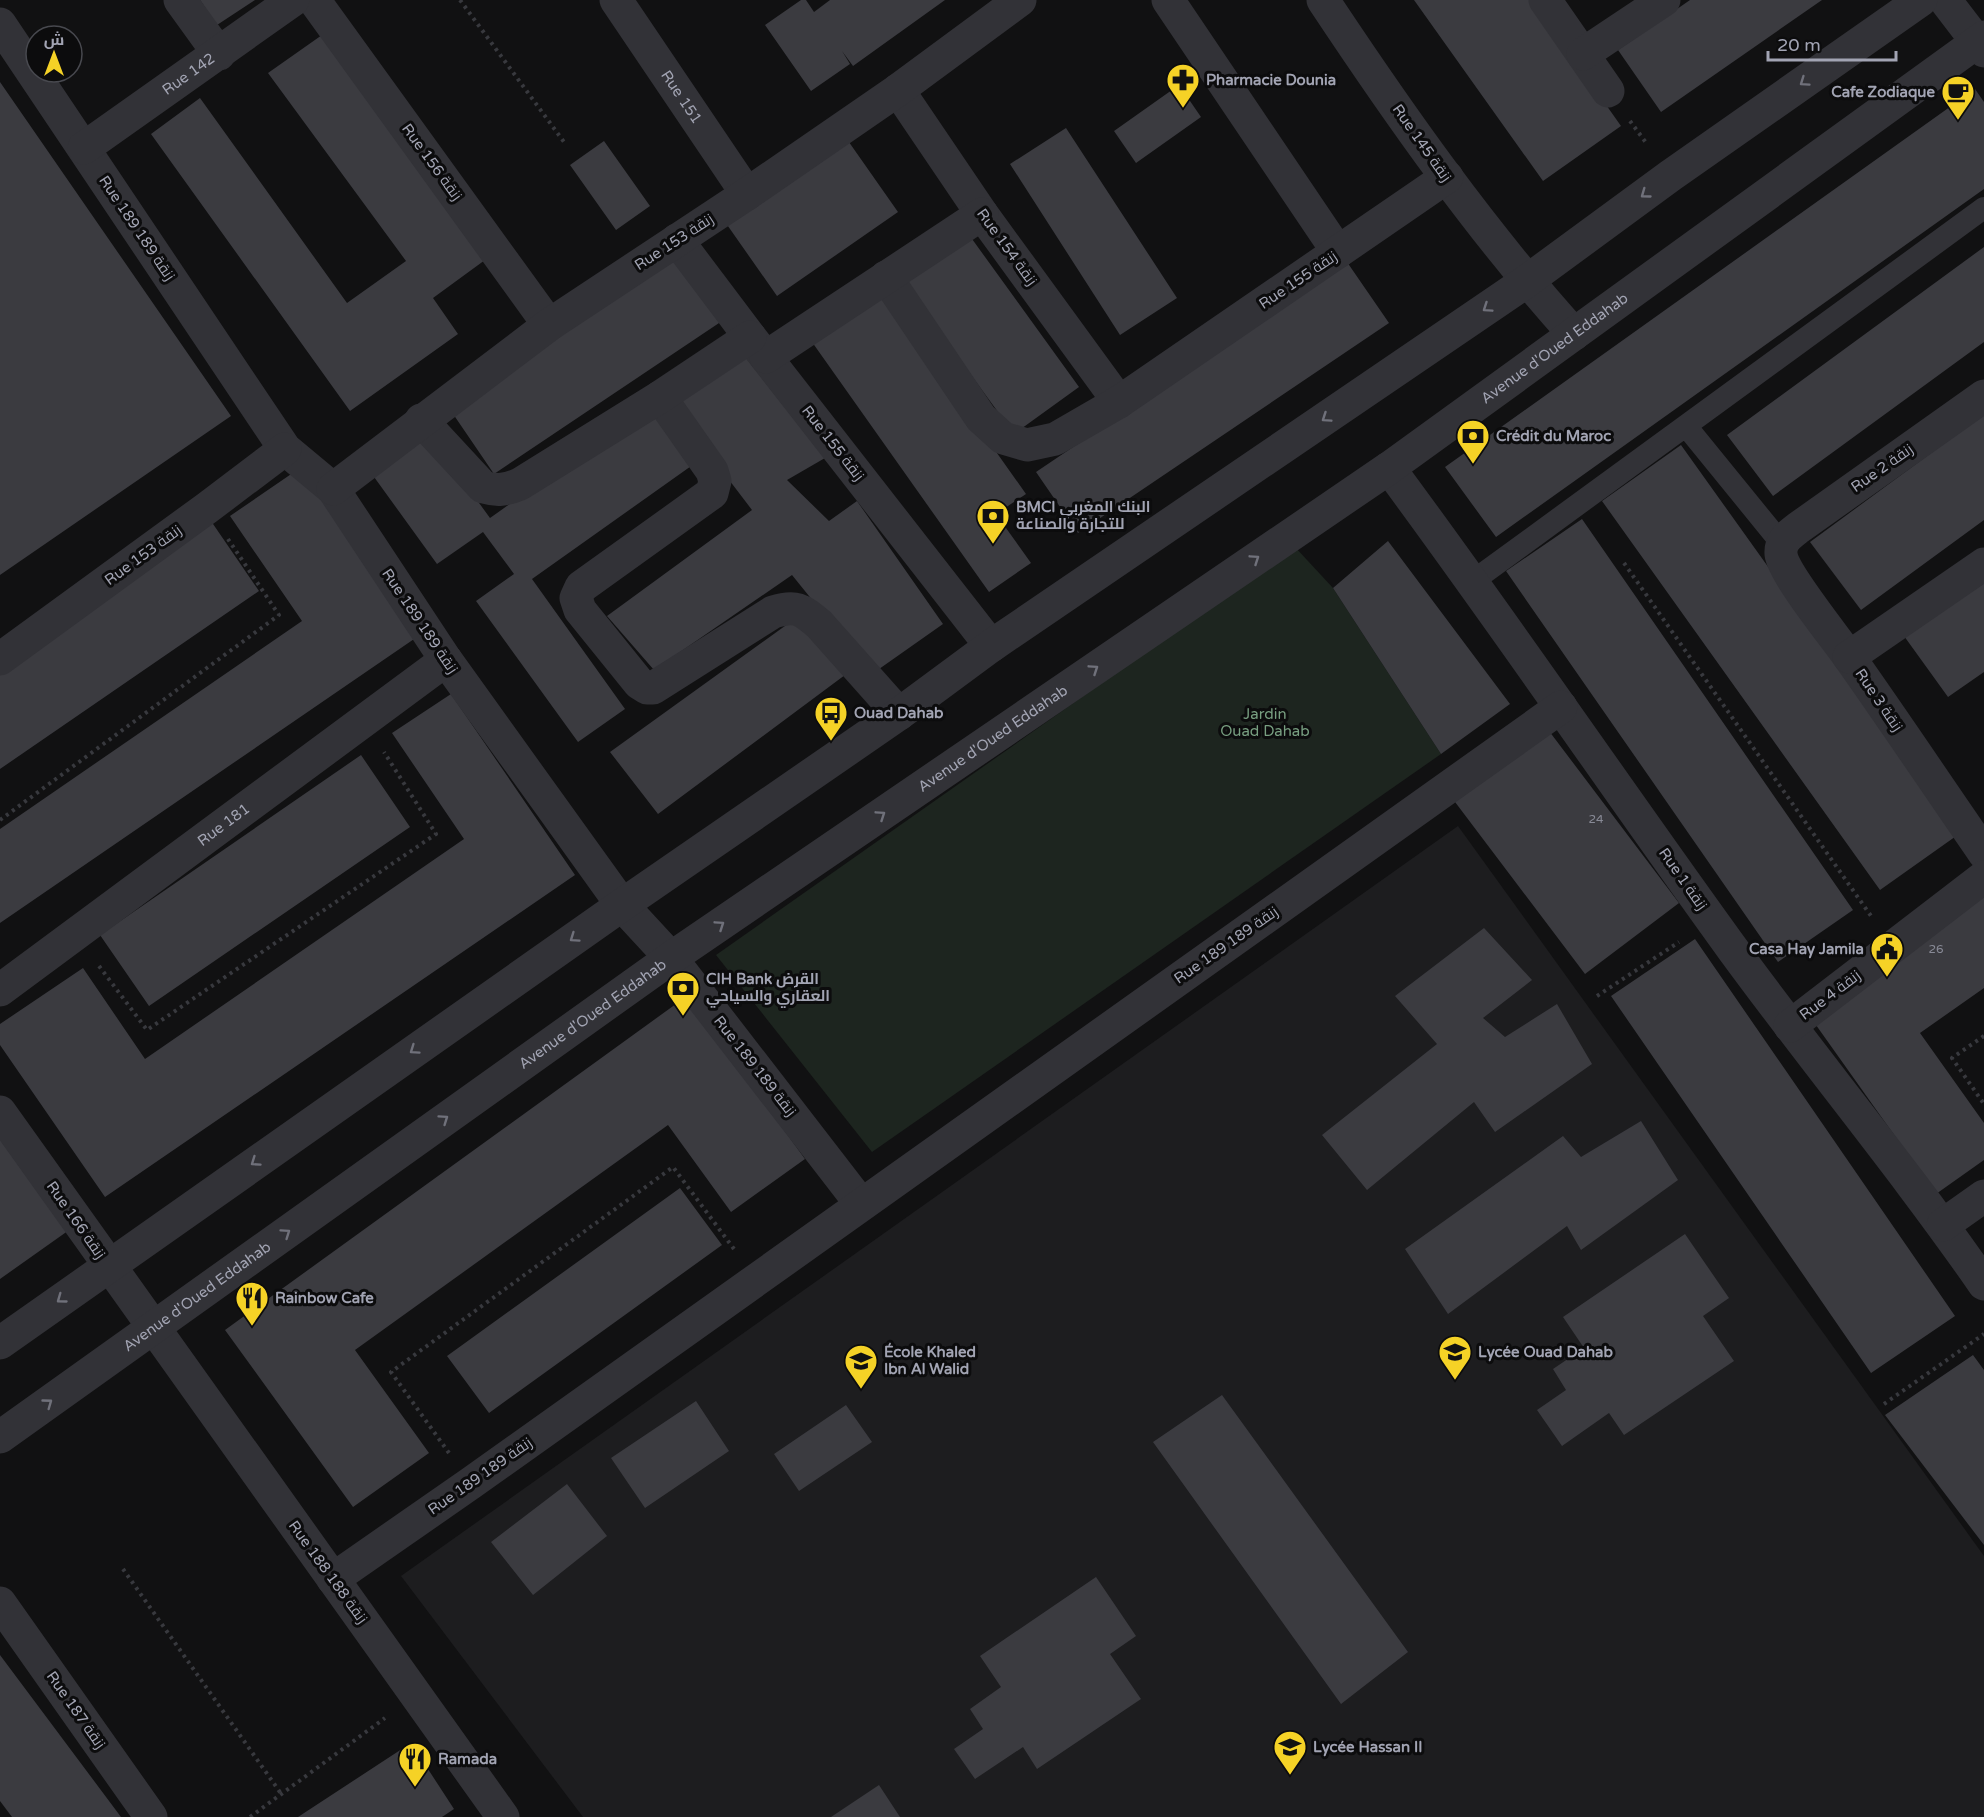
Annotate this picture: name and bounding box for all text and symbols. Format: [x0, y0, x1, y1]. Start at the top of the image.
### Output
north arrow [24, 24, 84, 84]
scale bar [1768, 24, 1896, 62]
text: ش [44, 30, 64, 50]
text: 20 m [1777, 34, 1821, 56]
street label: Rue 142 [159, 49, 218, 99]
pharmacy icon: Pharmacie Dounia [1165, 62, 1201, 109]
street label: Rue 151 [657, 67, 706, 127]
place label: Pharmacie Dounia [1206, 71, 1336, 89]
cafe icon: Cafe Zodiaque [1940, 74, 1976, 121]
one-way arrow [1800, 75, 1811, 86]
place label: Cafe Zodiaque [1831, 83, 1936, 102]
street label: Rue 145 زنقة [1389, 101, 1455, 185]
street label: Rue 156 زنقة [398, 120, 466, 204]
street label: Rue 189 زنقة 189 [95, 172, 179, 284]
one-way arrow [1641, 187, 1652, 198]
street label: Rue 154 زنقة [973, 205, 1041, 289]
street label: Rue 153 زنقة [631, 210, 717, 274]
street label: Rue 155 زنقة [1255, 247, 1341, 313]
street label: Avenue d'Oued Eddahab [1477, 289, 1632, 407]
one-way arrow [1483, 301, 1494, 312]
street label: Rue 155 زنقة [798, 402, 868, 484]
one-way arrow [1321, 411, 1332, 422]
bank icon: Crédit du Maroc [1455, 418, 1491, 465]
place label: Crédit du Maroc [1496, 427, 1611, 445]
street label: Rue 2 زنقة [1847, 440, 1917, 496]
bank icon: BMCI البنك المغربي للتجارة والصناعة [975, 498, 1011, 545]
place label: BMCI البنك المغربي للتجارة والصناعة [1016, 498, 1150, 533]
street label: Rue 153 زنقة [101, 521, 185, 589]
one-way arrow [1248, 555, 1259, 566]
street label: Rue 189 زنقة 189 [378, 565, 462, 677]
one-way arrow [1087, 665, 1098, 676]
street label: Rue 3 زنقة [1851, 665, 1907, 735]
street label: Avenue d'Oued Eddahab [914, 681, 1071, 796]
bus stop icon: Ouad Dahab [813, 695, 849, 742]
place label: Ouad Dahab [854, 704, 944, 722]
park label: Jardin Ouad Dahab [1220, 705, 1310, 740]
street label: Rue 181 [194, 799, 253, 850]
one-way arrow [874, 811, 885, 822]
house number: 24 [1588, 812, 1604, 826]
street label: Rue 1 زنقة [1655, 844, 1711, 914]
street label: Rue 189 زنقة 189 [1171, 902, 1281, 988]
one-way arrow [713, 921, 724, 932]
one-way arrow [569, 931, 580, 942]
public building icon: Casa Hay Jamila [1869, 931, 1905, 978]
place label: Casa Hay Jamila [1749, 940, 1864, 959]
house number: 26 [1928, 942, 1944, 956]
street label: Avenue d'Oued Eddahab [515, 955, 670, 1073]
street label: Rue 4 زنقة [1796, 966, 1864, 1024]
bank icon: CIH Bank القرض العقاري والسياحي [665, 970, 701, 1017]
place label: CIH Bank القرض العقاري والسياحي [706, 970, 830, 1008]
street label: Rue 189 زنقة 189 [710, 1012, 800, 1120]
one-way arrow [410, 1043, 421, 1054]
one-way arrow [438, 1115, 449, 1126]
one-way arrow [250, 1155, 261, 1166]
street label: Rue 166 زنقة [43, 1178, 109, 1262]
one-way arrow [279, 1229, 290, 1240]
street label: Avenue d'Oued Eddahab [120, 1238, 274, 1355]
restaurant icon: Rainbow Cafe [234, 1280, 270, 1327]
place label: Rainbow Cafe [275, 1289, 374, 1307]
one-way arrow [56, 1292, 67, 1303]
school or university icon: Lycée Ouad Dahab [1437, 1334, 1473, 1381]
place label: École Khaled Ibn Al Walid [884, 1342, 976, 1378]
school or university icon: École Khaled Ibn Al Walid [843, 1343, 879, 1390]
place label: Lycée Ouad Dahab [1478, 1343, 1614, 1362]
one-way arrow [41, 1399, 52, 1410]
street label: Rue 189 زنقة 189 [425, 1433, 535, 1519]
street label: Rue 188 زنقة 188 [285, 1517, 371, 1627]
street label: Rue 187 زنقة [43, 1668, 109, 1752]
school or university icon: Lycée Hassan II [1272, 1729, 1308, 1776]
place label: Lycée Hassan II [1313, 1738, 1423, 1757]
restaurant icon: Ramada [397, 1741, 433, 1788]
place label: Ramada [438, 1750, 497, 1768]

